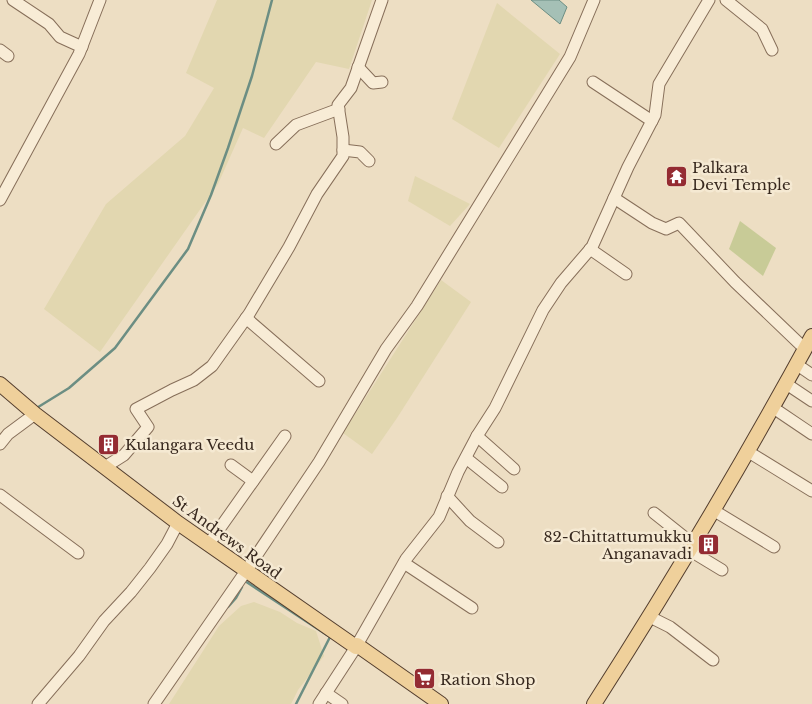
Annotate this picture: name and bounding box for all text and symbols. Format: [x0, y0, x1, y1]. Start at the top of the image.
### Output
place label: Palkara Devi Temple [692, 158, 791, 194]
temple icon: Palkara Devi Temple [664, 164, 688, 188]
building icon: Kulangara Veedu [97, 432, 121, 456]
place label: Kulangara Veedu [125, 435, 254, 454]
street label: St Andrews Road [169, 491, 285, 583]
place label: 82-Chittattumukku Anganavadi [544, 527, 692, 563]
building icon: 82-Chittattumukku Anganavadi [696, 533, 720, 557]
supermarket icon: Ration Shop [412, 667, 436, 691]
place label: Ration Shop [440, 670, 535, 689]

